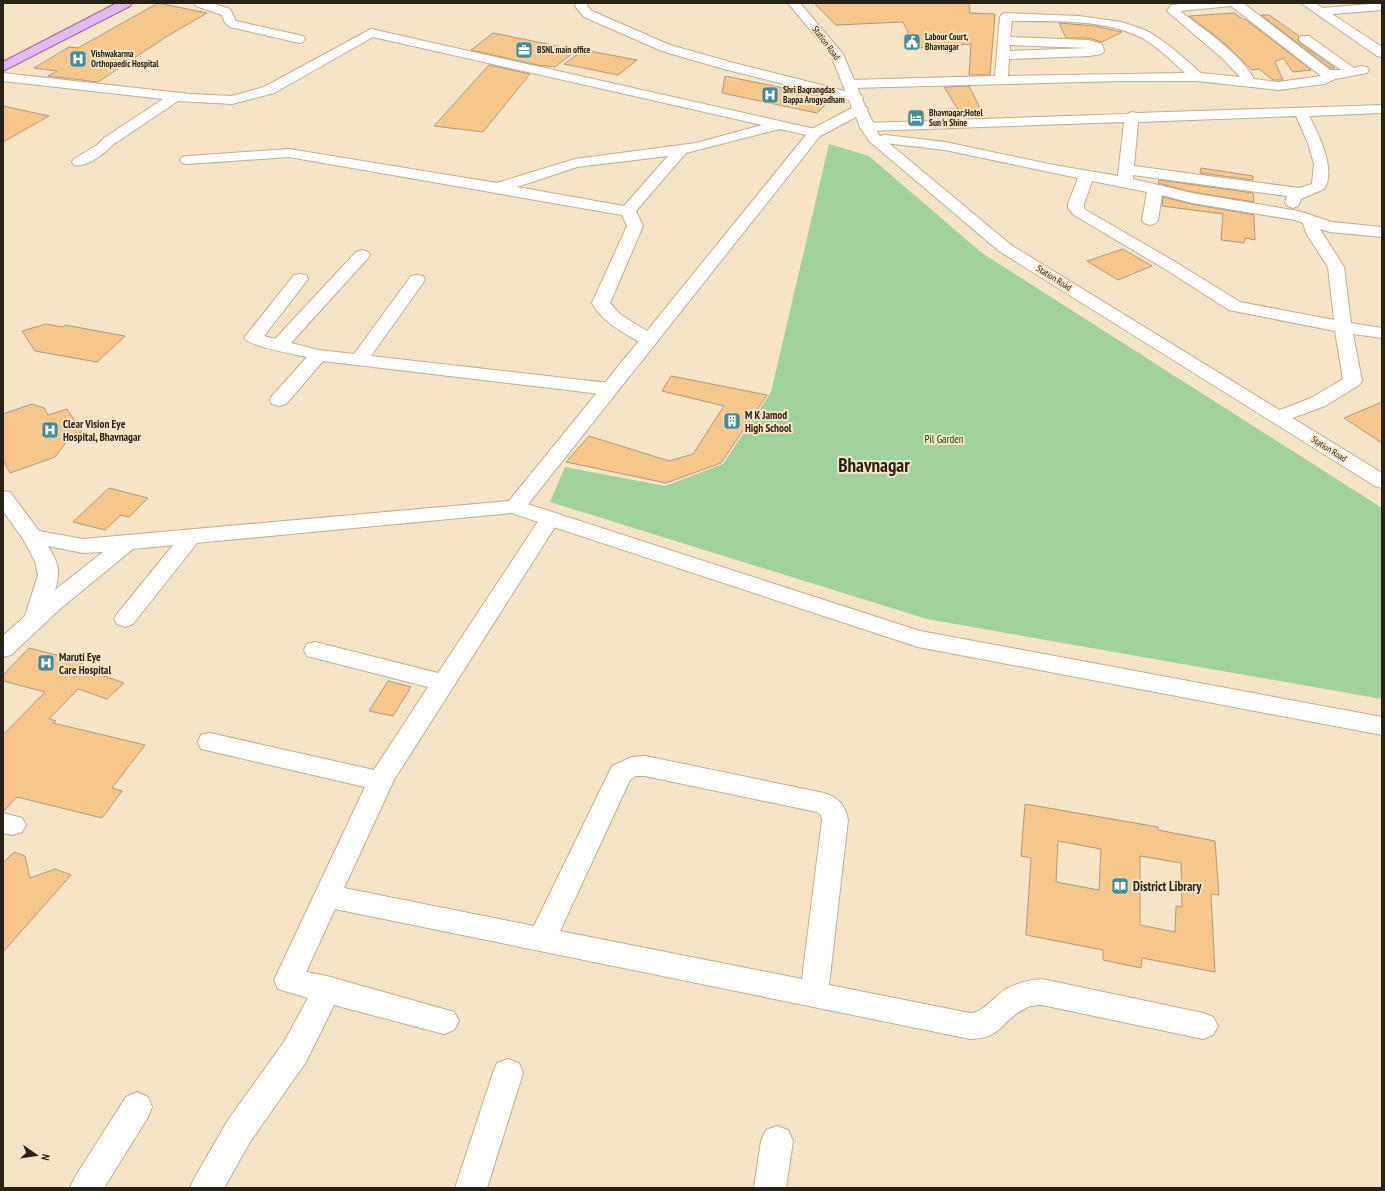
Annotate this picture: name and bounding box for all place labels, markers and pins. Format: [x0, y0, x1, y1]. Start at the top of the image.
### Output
place label: Labour Court, Bhavnagar [925, 31, 968, 52]
public building icon: Labour Court, Bhavnagar [902, 32, 922, 52]
office icon: BSNL main office [514, 40, 534, 60]
place label: BSNL main office [537, 44, 591, 55]
place label: Vishwakarma Orthopaedic Hospital [90, 48, 159, 69]
hospital icon: Vishwakarma Orthopaedic Hospital [68, 49, 88, 69]
place label: Shri Bagrangdas Bappa Arogyadham [783, 84, 845, 105]
hospital icon: Shri Bagrangdas Bappa Arogyadham [760, 85, 780, 105]
place label: Bhavnagar;Hotel Sun ‘n Shine [929, 107, 983, 128]
hotel icon: Bhavnagar;Hotel Sun ‘n Shine [906, 108, 926, 128]
place label: M K Jamod High School [745, 408, 792, 435]
building icon: M K Jamod High School [722, 411, 742, 431]
place label: Clear Vision Eye Hospital, Bhavnagar [63, 417, 142, 444]
hospital icon: Clear Vision Eye Hospital, Bhavnagar [40, 420, 60, 440]
place label: Maruti Eye Care Hospital [59, 650, 111, 677]
hospital icon: Maruti Eye Care Hospital [36, 653, 56, 673]
library icon: District Library [1110, 876, 1130, 896]
place label: District Library [1133, 878, 1202, 895]

